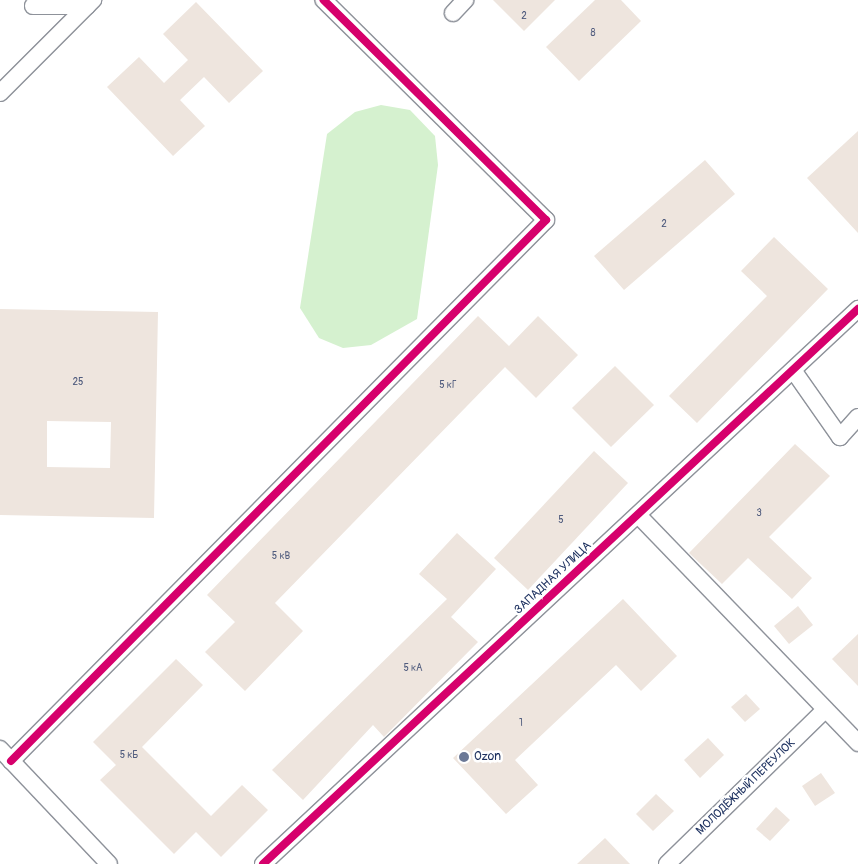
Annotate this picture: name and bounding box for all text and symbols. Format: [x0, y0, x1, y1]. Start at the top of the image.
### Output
house number: 2 [521, 11, 527, 23]
house number: 8 [590, 28, 596, 40]
house number: 2 [661, 219, 667, 231]
house number: 25 [72, 377, 84, 389]
house number: 5 кГ [439, 380, 457, 392]
house number: 3 [756, 508, 762, 520]
house number: 5 [558, 515, 564, 527]
street label: ЗАПАДНАЯ УЛИЦА [512, 539, 594, 617]
house number: 5 кВ [272, 551, 290, 563]
house number: 5 кА [403, 663, 423, 675]
house number: 1 [519, 718, 523, 730]
street label: МОЛОДЁЖНЫЙ ПЕРЕУЛОК [693, 736, 799, 838]
house number: 5 кБ [120, 750, 138, 762]
place label: Ozon [474, 750, 501, 764]
marker: Ozon [458, 751, 470, 763]

